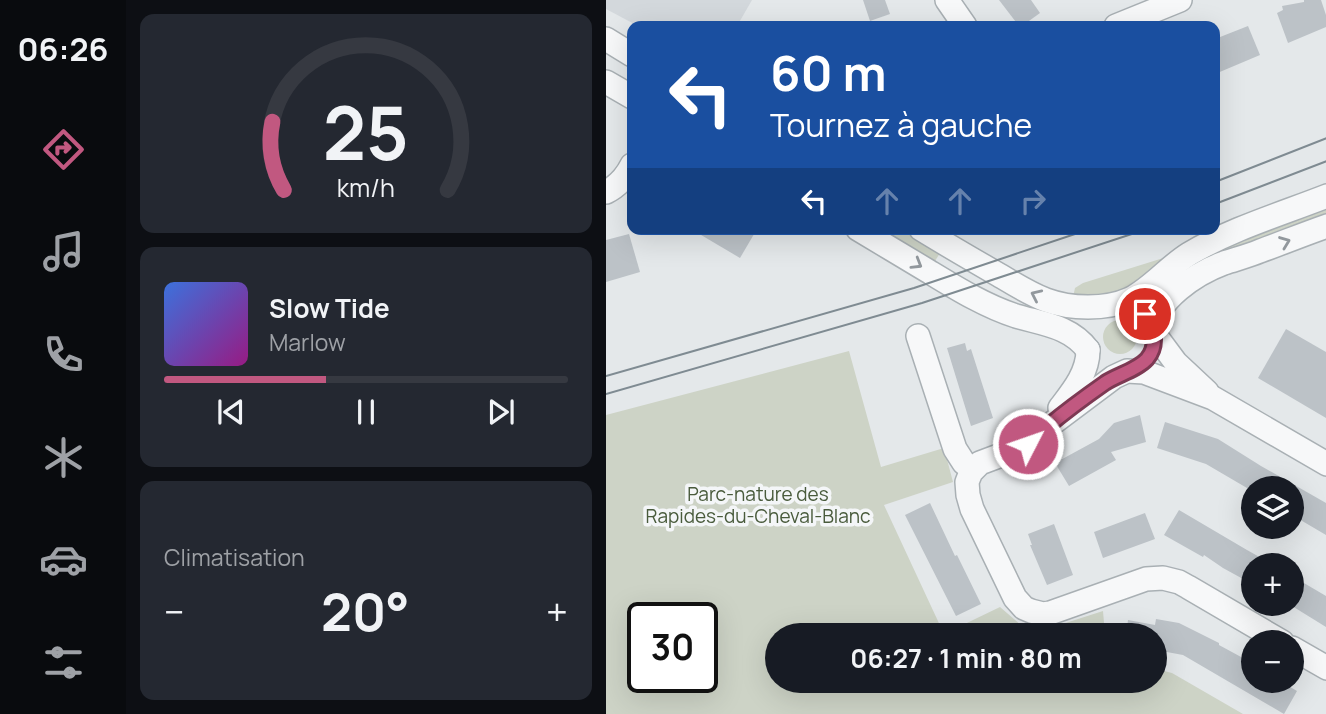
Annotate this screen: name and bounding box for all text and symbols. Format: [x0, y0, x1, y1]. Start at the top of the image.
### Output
text: 06:26 [18, 27, 108, 71]
text: 60 m [770, 39, 887, 106]
icon: left [655, 49, 746, 140]
text: 25 [323, 82, 409, 182]
text: Tournez à gauche [770, 103, 1032, 147]
icon: directions [39, 125, 88, 174]
text: km/h [337, 169, 395, 204]
icon: left [795, 182, 833, 220]
icon: ahead [868, 182, 906, 220]
icon: ahead [941, 182, 979, 220]
icon: right [1014, 182, 1052, 220]
icon: music [39, 227, 88, 276]
one-way arrow [1279, 236, 1291, 250]
one-way arrow [909, 255, 922, 268]
pin [1115, 284, 1175, 344]
one-way arrow [1031, 289, 1044, 303]
text: Slow Tide [269, 290, 390, 326]
icon: arrive [1126, 295, 1164, 333]
text: Marlow [269, 326, 346, 358]
icon: phone [39, 330, 88, 379]
icon: previous [212, 393, 250, 431]
icon: pause [347, 393, 385, 431]
icon: next [482, 393, 520, 431]
position arrow [991, 407, 1065, 481]
icon: climate [39, 433, 88, 482]
map controls [1241, 476, 1304, 693]
button: layers [1241, 476, 1304, 539]
park label: Parc-nature des Rapides-du-Cheval-Blanc [645, 481, 871, 529]
icon: car [39, 535, 88, 584]
text: Climatisation [164, 541, 305, 573]
button: + [1241, 553, 1304, 616]
text: 20° [321, 576, 410, 647]
text: − [164, 585, 185, 637]
text: + [546, 585, 568, 637]
speed limit sign: 30 [627, 602, 718, 693]
button: − [1241, 630, 1304, 693]
icon: filters [39, 638, 88, 687]
text: 06:27 · 1 min · 80 m [850, 640, 1082, 676]

